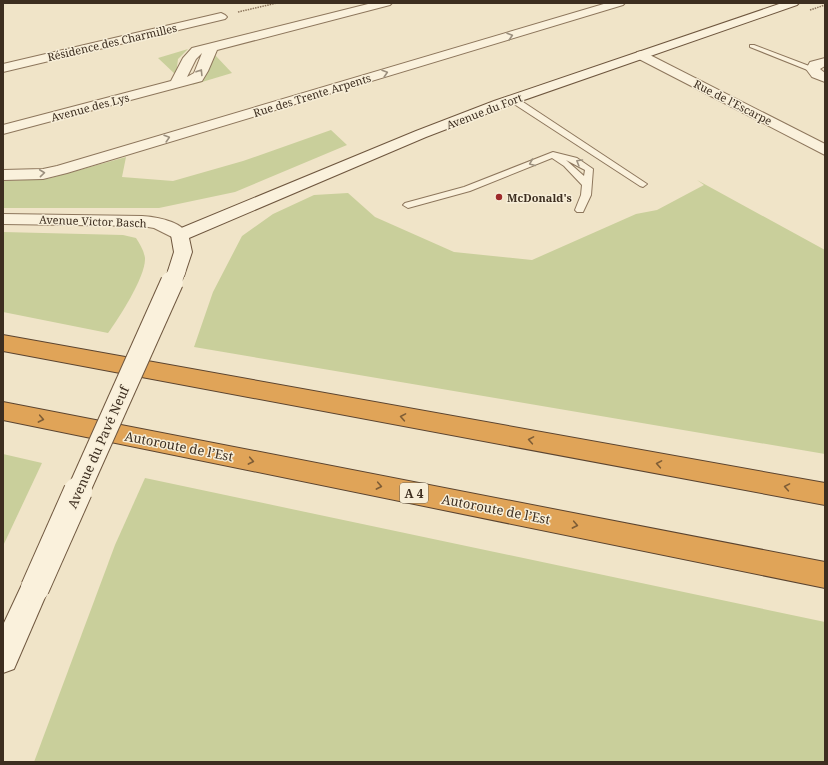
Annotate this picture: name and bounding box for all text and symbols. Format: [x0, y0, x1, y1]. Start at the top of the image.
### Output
street label: Résidence des Charmilles [46, 20, 178, 64]
one-way arrow [506, 32, 513, 41]
one-way arrow [196, 69, 203, 76]
one-way arrow [382, 69, 389, 78]
street label: Rue des Trente Arpents [251, 70, 373, 120]
street label: Rue de l’Escarpe [691, 76, 775, 128]
street label: Avenue des Lys [49, 89, 131, 125]
street label: Avenue du Fort [444, 90, 524, 132]
one-way arrow [163, 134, 170, 143]
one-way arrow [529, 159, 536, 167]
one-way arrow [576, 159, 583, 167]
one-way arrow [39, 169, 45, 178]
place label: McDonald's [507, 190, 572, 205]
marker: McDonald's [494, 192, 504, 202]
street label: Avenue Victor Basch [39, 212, 147, 230]
street label: Avenue du Pavé Neuf [63, 382, 134, 511]
one-way arrow [400, 413, 406, 421]
one-way arrow [38, 414, 44, 423]
street label: Autoroute de l’Est [123, 427, 235, 465]
one-way arrow [528, 437, 534, 445]
one-way arrow [248, 456, 254, 464]
one-way arrow [656, 460, 662, 468]
one-way arrow [376, 481, 382, 490]
road number: A 4 [400, 483, 428, 503]
one-way arrow [784, 484, 790, 492]
street label: Autoroute de l’Est [440, 490, 552, 528]
one-way arrow [572, 520, 578, 529]

